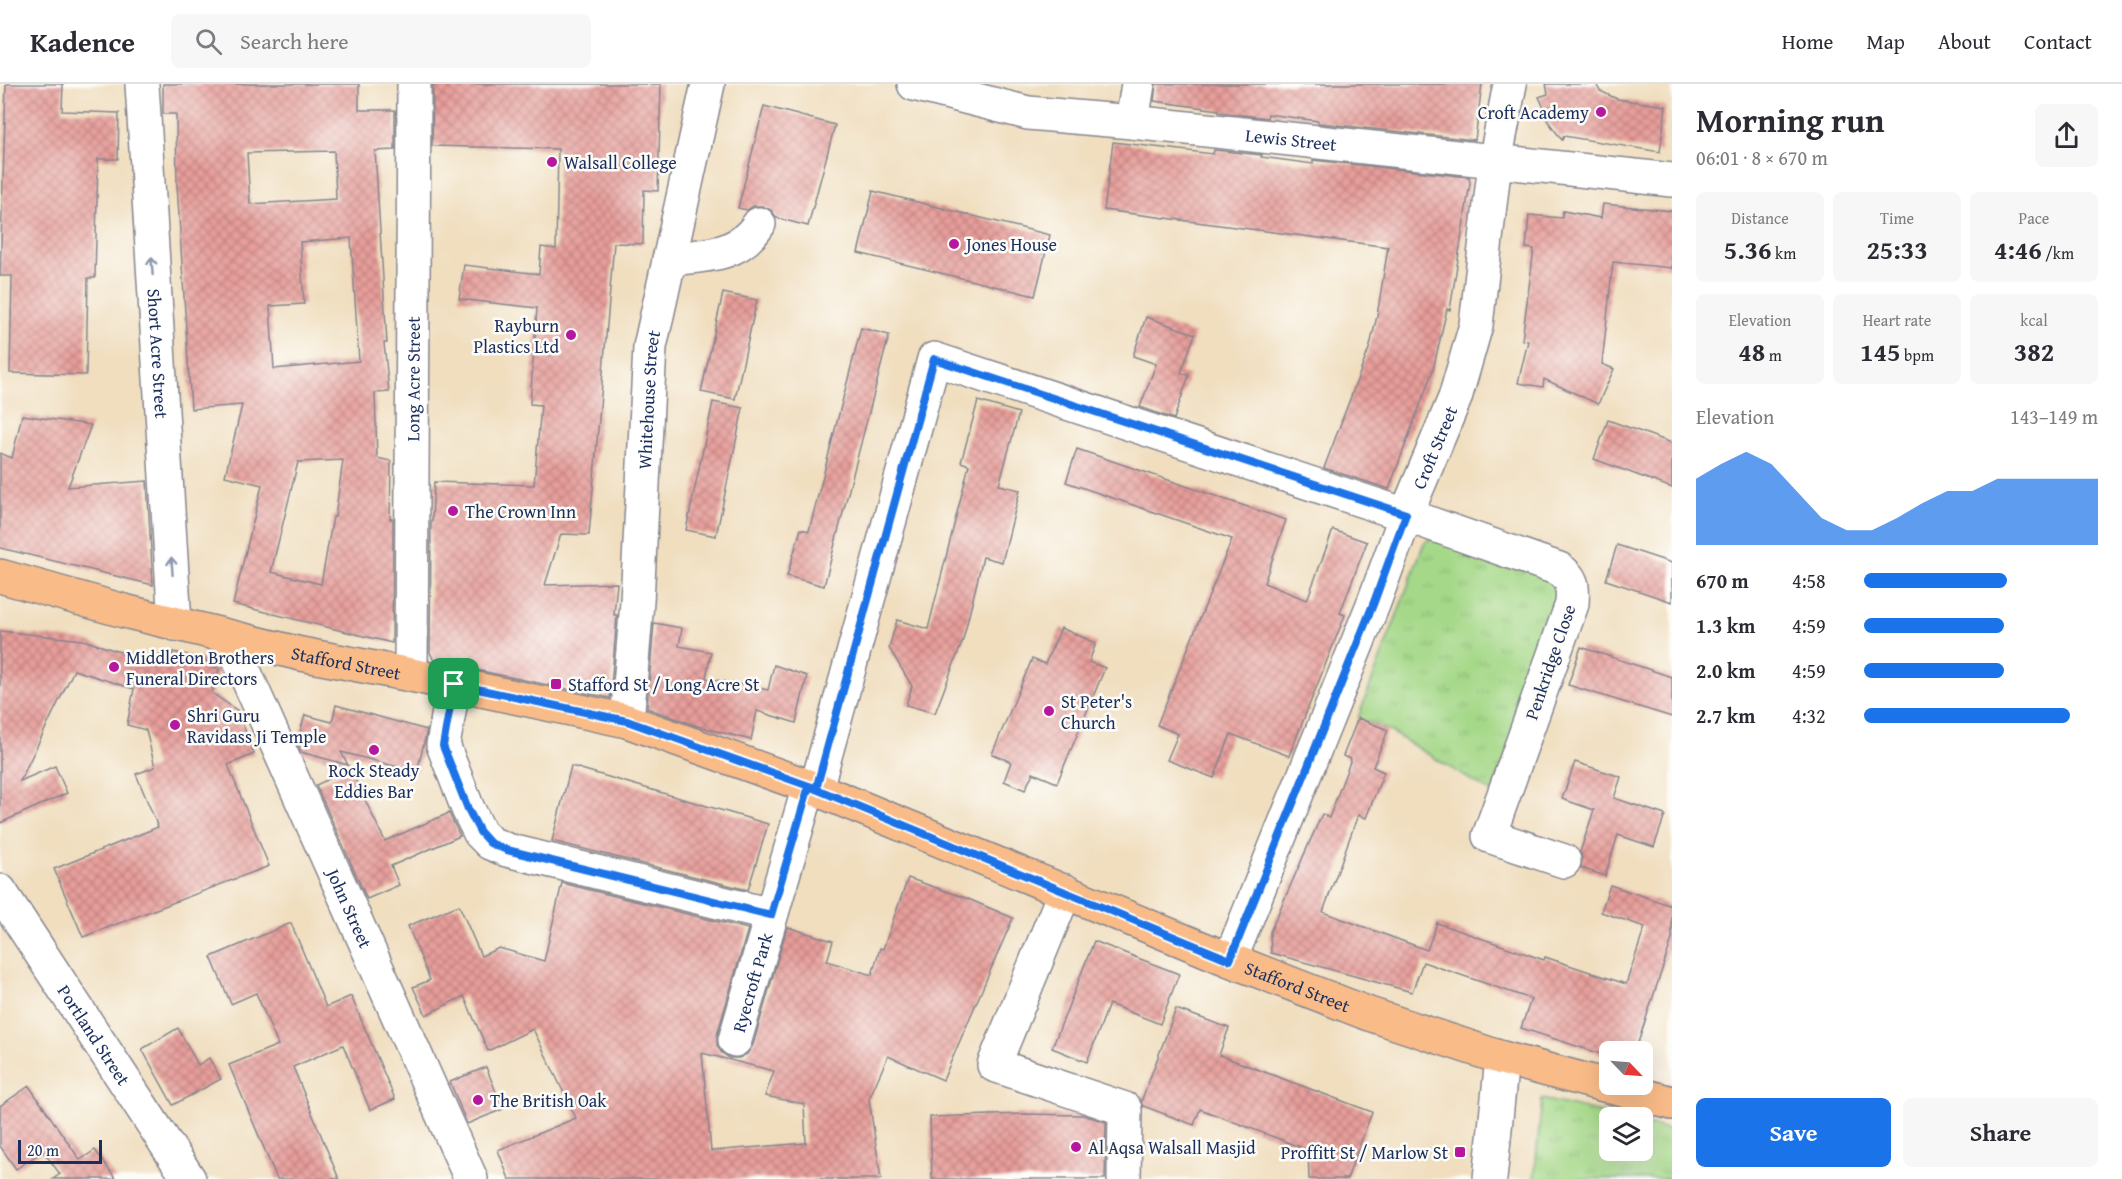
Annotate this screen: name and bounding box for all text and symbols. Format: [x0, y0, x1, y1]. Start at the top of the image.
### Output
search box [171, 14, 591, 68]
text: Kadence [30, 21, 135, 62]
icon: search [192, 25, 225, 58]
text: Search here [240, 25, 349, 57]
text: Home [1782, 26, 1833, 57]
text: Map [1866, 26, 1905, 57]
text: About [1938, 26, 1991, 57]
text: Contact [2024, 26, 2092, 57]
text: Morning run [1696, 96, 1885, 144]
place label: Croft Academy [1478, 99, 1589, 126]
button: share [2035, 104, 2098, 167]
marker: Croft Academy [1594, 105, 1608, 119]
street label: Lewis Street [1244, 121, 1339, 157]
text: 06:01 · 8 × 670 m [1696, 143, 1828, 172]
place label: Walsall College [564, 149, 677, 176]
marker: Walsall College [545, 155, 559, 169]
text: Distance [1731, 206, 1789, 230]
text: Time [1880, 206, 1914, 230]
text: Pace [2019, 206, 2049, 230]
text: 5.36 [1724, 230, 1772, 269]
text: 25:33 [1866, 230, 1928, 269]
text: 4:46 [1994, 230, 2042, 269]
place label: Jones House [964, 231, 1057, 258]
marker: Jones House [947, 237, 961, 251]
text: km [1772, 241, 1796, 265]
text: /km [2042, 241, 2074, 265]
one-way arrow [147, 257, 158, 277]
street label: Short Acre Street [141, 288, 176, 420]
text: Elevation [1729, 308, 1791, 332]
text: Heart rate [1863, 308, 1931, 332]
text: kcal [2020, 308, 2048, 332]
place label: Rayburn Plastics Ltd [473, 312, 559, 360]
street label: Long Acre Street [399, 316, 426, 442]
street label: Whitehouse Street [630, 327, 667, 470]
marker: Rayburn Plastics Ltd [564, 328, 578, 342]
text: 48 [1738, 332, 1765, 371]
text: 145 [1860, 332, 1900, 371]
text: 382 [2014, 332, 2054, 371]
text: m [1765, 343, 1782, 367]
text: bpm [1900, 343, 1934, 367]
street label: Croft Street [1405, 401, 1464, 493]
text: Elevation [1696, 402, 1774, 431]
text: 143–149 m [2010, 402, 2098, 431]
place label: The Crown Inn [465, 498, 576, 525]
marker: The Crown Inn [446, 504, 460, 518]
one-way arrow [166, 556, 177, 576]
text: 670 m [1696, 566, 1749, 595]
text: 4:58 [1792, 566, 1826, 595]
street label: Penkridge Close [1518, 601, 1582, 723]
text: 1.3 km [1696, 611, 1755, 640]
text: 4:59 [1792, 611, 1826, 640]
street label: Stafford Street [289, 639, 404, 686]
place label: Middleton Brothers Funeral Directors [126, 644, 274, 692]
text: 2.0 km [1696, 656, 1755, 685]
text: 4:59 [1792, 656, 1826, 685]
pin [428, 658, 479, 709]
marker: Middleton Brothers Funeral Directors [107, 660, 121, 674]
icon: arrive [437, 667, 470, 700]
place label: Stafford St / Long Acre St [568, 671, 760, 698]
marker: Stafford St / Long Acre St [549, 677, 563, 691]
place label: St Peter's Church [1061, 688, 1132, 736]
text: 2.7 km [1696, 701, 1755, 730]
text: 4:32 [1792, 701, 1826, 730]
place label: Shri Guru Ravidass Ji Temple [187, 702, 326, 750]
marker: St Peter's Church [1042, 704, 1056, 718]
marker: Shri Guru Ravidass Ji Temple [168, 718, 182, 732]
marker: Rock Steady Eddies Bar [367, 743, 381, 757]
place label: Rock Steady Eddies Bar [328, 757, 420, 805]
street label: John Street [320, 862, 380, 953]
street label: Ryecroft Park [724, 929, 779, 1035]
street label: Stafford Street [1241, 954, 1355, 1019]
street label: Portland Street [51, 979, 138, 1091]
north arrow [1599, 1041, 1653, 1095]
map controls [1599, 1041, 1653, 1161]
place label: The British Oak [490, 1087, 607, 1114]
marker: The British Oak [471, 1093, 485, 1107]
button: Save [1696, 1098, 1891, 1167]
button: Share [1903, 1098, 2098, 1167]
button: layers [1599, 1107, 1653, 1161]
place label: Al Aqsa Walsall Masjid [1088, 1134, 1256, 1161]
scale bar [18, 1137, 102, 1164]
text: 20 m [27, 1138, 59, 1162]
place label: Proffitt St / Marlow St [1281, 1139, 1449, 1166]
marker: Al Aqsa Walsall Masjid [1069, 1140, 1083, 1154]
marker: Proffitt St / Marlow St [1453, 1145, 1467, 1159]

